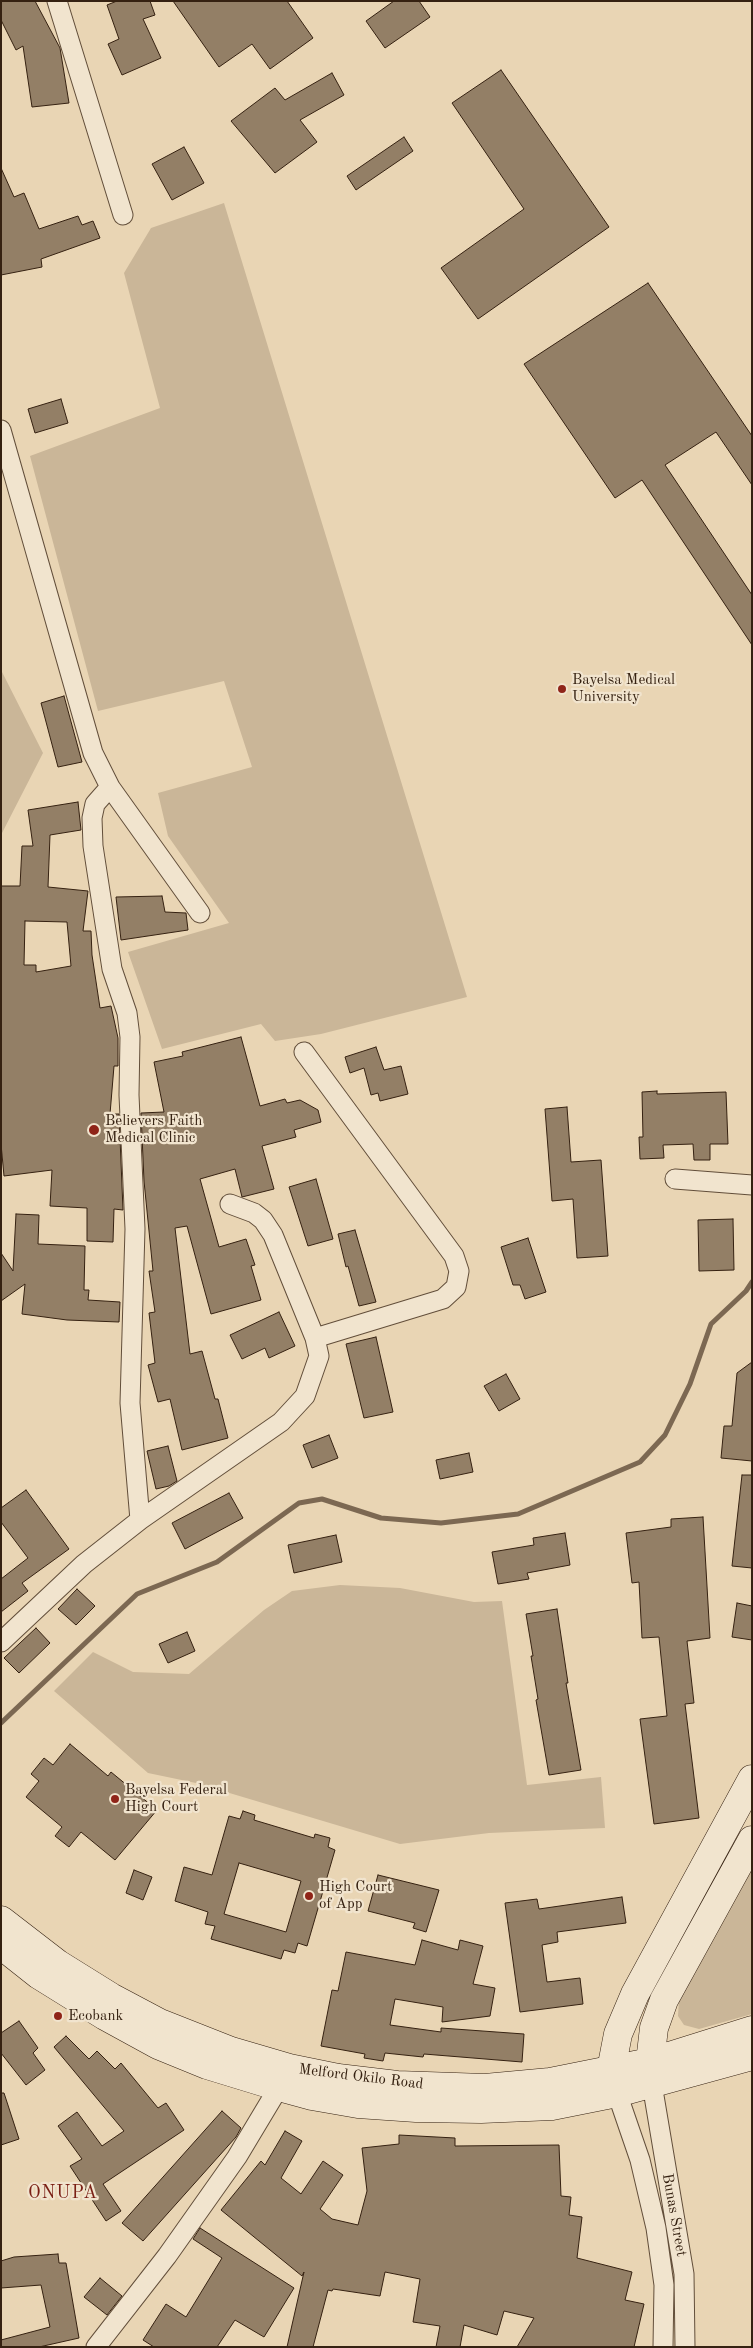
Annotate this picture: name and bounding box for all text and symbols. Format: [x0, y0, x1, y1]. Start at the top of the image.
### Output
place label: Bayelsa Medical University [572, 671, 675, 706]
marker: Bayelsa Medical University [556, 683, 568, 695]
place label: Believers Faith Medical Clinic [105, 1112, 202, 1147]
marker: Believers Faith Medical Clinic [87, 1123, 101, 1137]
place label: Bayelsa Federal High Court [125, 1781, 227, 1816]
marker: Bayelsa Federal High Court [109, 1793, 121, 1805]
place label: High Court of App [319, 1878, 392, 1913]
marker: High Court of App [303, 1890, 315, 1902]
place label: Ecobank [68, 2007, 123, 2025]
marker: Ecobank [52, 2010, 64, 2022]
street label: Melford Okilo Road [298, 2060, 424, 2094]
street label: Bunas Street [658, 2172, 690, 2258]
district label: ONUPA [27, 2182, 99, 2204]

